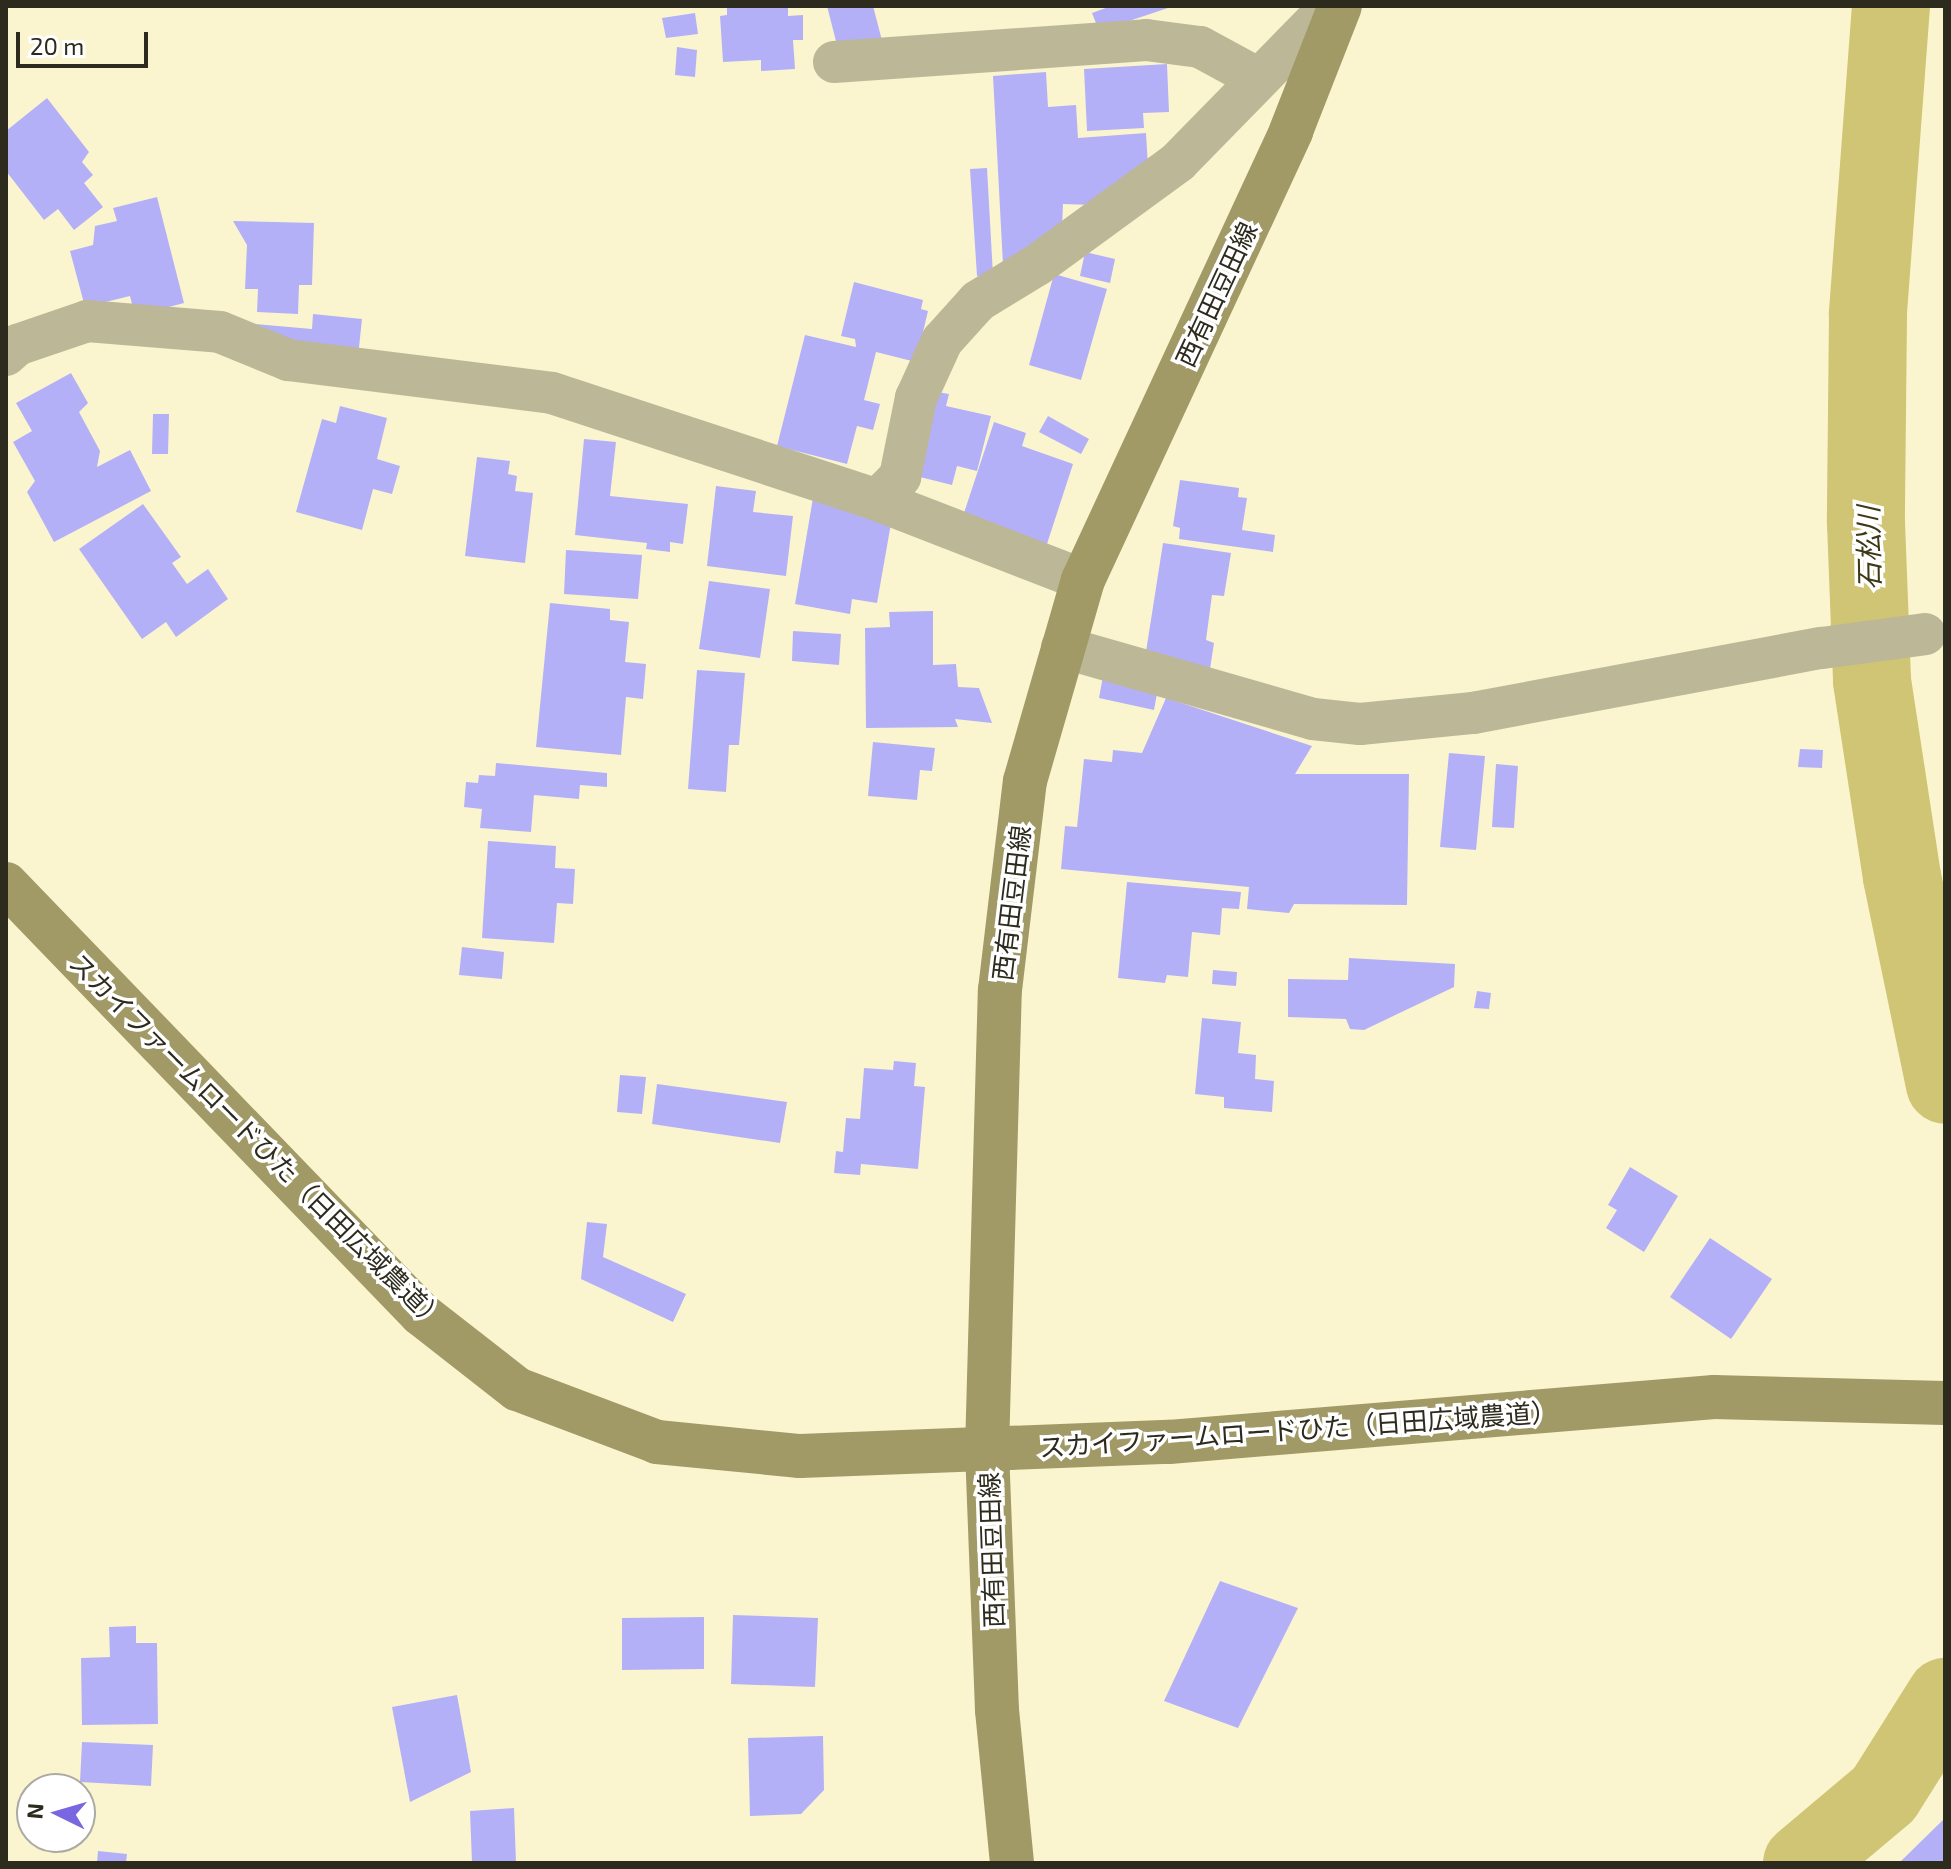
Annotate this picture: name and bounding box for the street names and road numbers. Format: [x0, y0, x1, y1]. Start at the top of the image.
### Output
street label: 西有田豆田線 [1169, 217, 1263, 371]
street label: 西有田豆田線 [986, 824, 1036, 982]
street label: スカイファームロードひた（日田広域農道） [63, 946, 453, 1336]
street label: スカイファームロードひた（日田広域農道） [1038, 1395, 1558, 1463]
street label: 西有田豆田線 [973, 1472, 1009, 1628]

